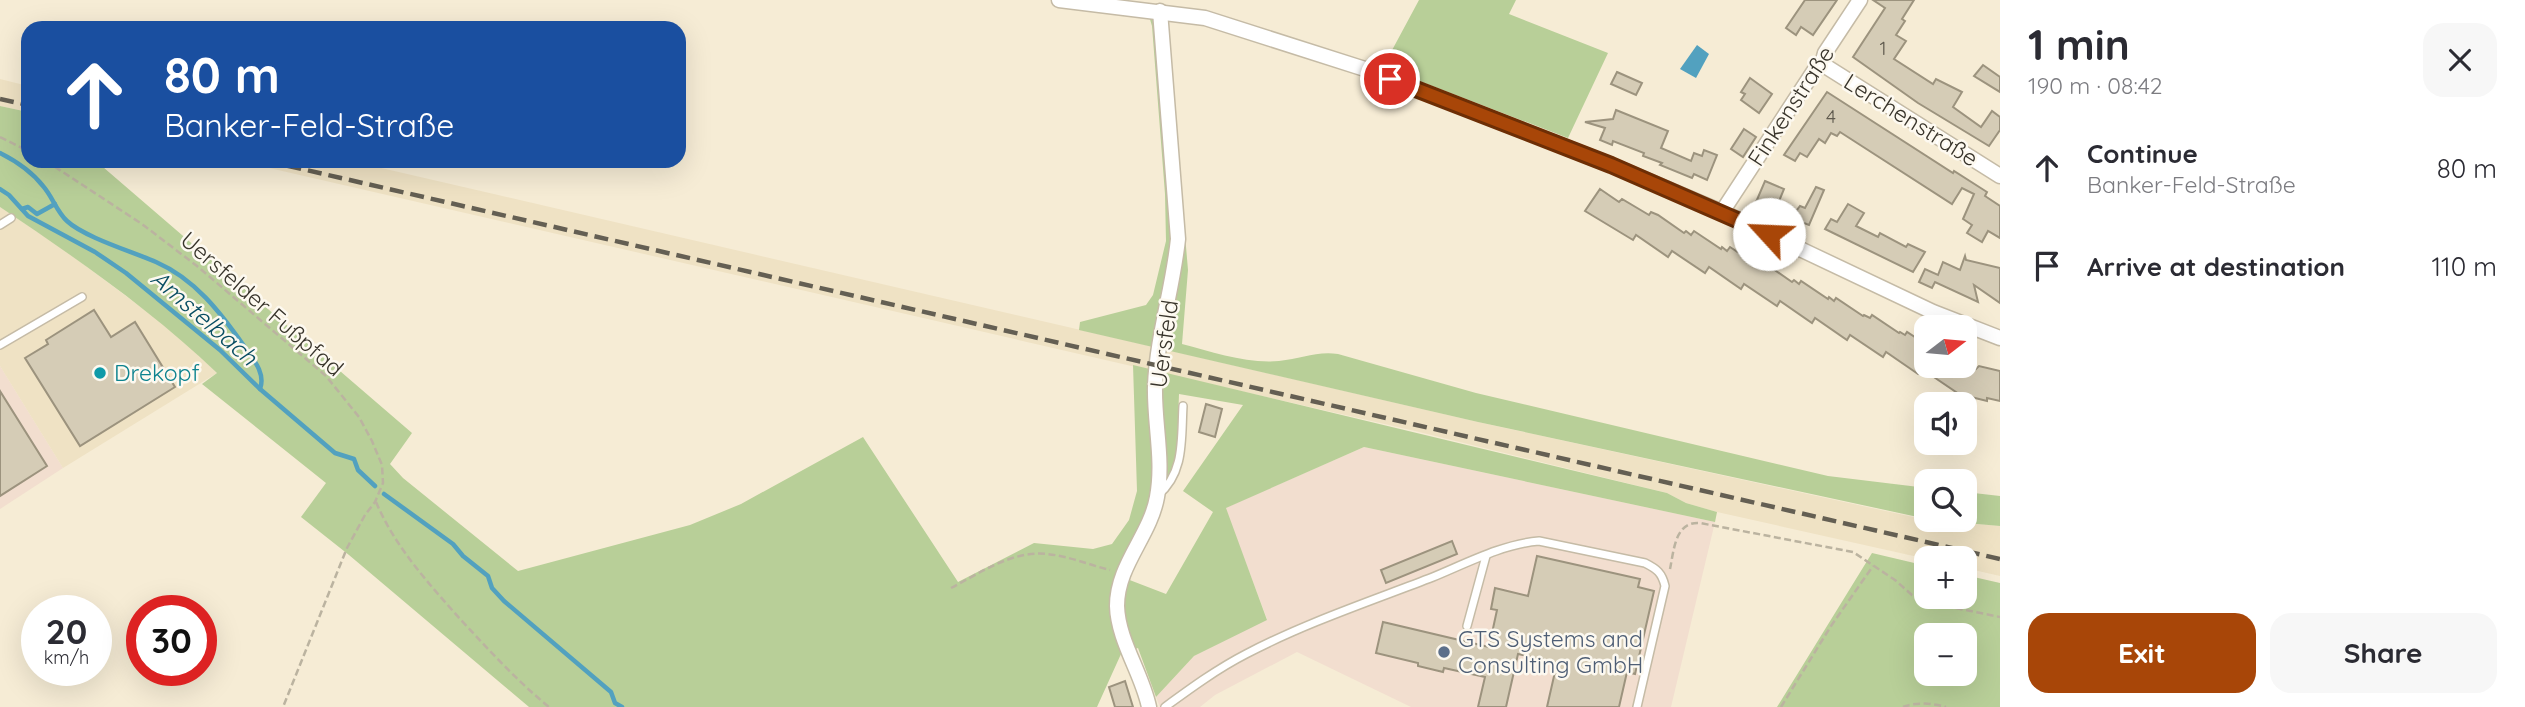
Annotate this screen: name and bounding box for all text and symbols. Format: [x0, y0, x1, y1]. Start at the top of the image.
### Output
text: 1 min [2028, 18, 2130, 71]
button: close [2423, 23, 2497, 97]
house number: 1 [1879, 36, 1887, 60]
street label: Finkenstraße [1741, 40, 1840, 171]
text: 80 m [164, 44, 280, 105]
icon: ahead [49, 49, 140, 140]
pin [1360, 49, 1420, 109]
icon: arrive [1371, 60, 1409, 98]
street label: Lerchenstraße [1839, 67, 1984, 172]
text: 190 m · 08:42 [2028, 71, 2163, 100]
house number: 4 [1826, 104, 1836, 128]
text: Banker-Feld-Straße [164, 105, 454, 145]
text: Continue [2087, 137, 2198, 170]
icon: ahead [2028, 149, 2066, 187]
text: 80 m [2437, 152, 2497, 185]
text: Banker-Feld-Straße [2087, 170, 2296, 199]
position arrow [1732, 197, 1806, 271]
street label: Uersfelder Fußpfad [175, 225, 350, 382]
icon: arrive [2028, 247, 2066, 285]
text: Arrive at destination [2087, 250, 2345, 283]
text: 110 m [2431, 250, 2497, 283]
water label: Amstelbach [145, 263, 264, 372]
street label: Uersfeld [1143, 298, 1184, 390]
north arrow [1914, 315, 1978, 378]
map controls [1914, 315, 1977, 686]
place label: Drekopf [114, 358, 200, 387]
marker: Drekopf [92, 365, 108, 381]
button: sound [1914, 392, 1977, 455]
button: search [1914, 469, 1977, 532]
button: + [1914, 546, 1977, 609]
speed limit sign: 30 [126, 595, 217, 686]
text: 20 [46, 609, 87, 653]
button: Exit [2028, 613, 2256, 693]
button: Share [2270, 613, 2497, 693]
button: − [1914, 623, 1977, 686]
place label: GTS Systems and Consulting GmbH [1458, 624, 1643, 679]
marker: GTS Systems and Consulting GmbH [1436, 644, 1452, 660]
text: km/h [44, 646, 89, 669]

